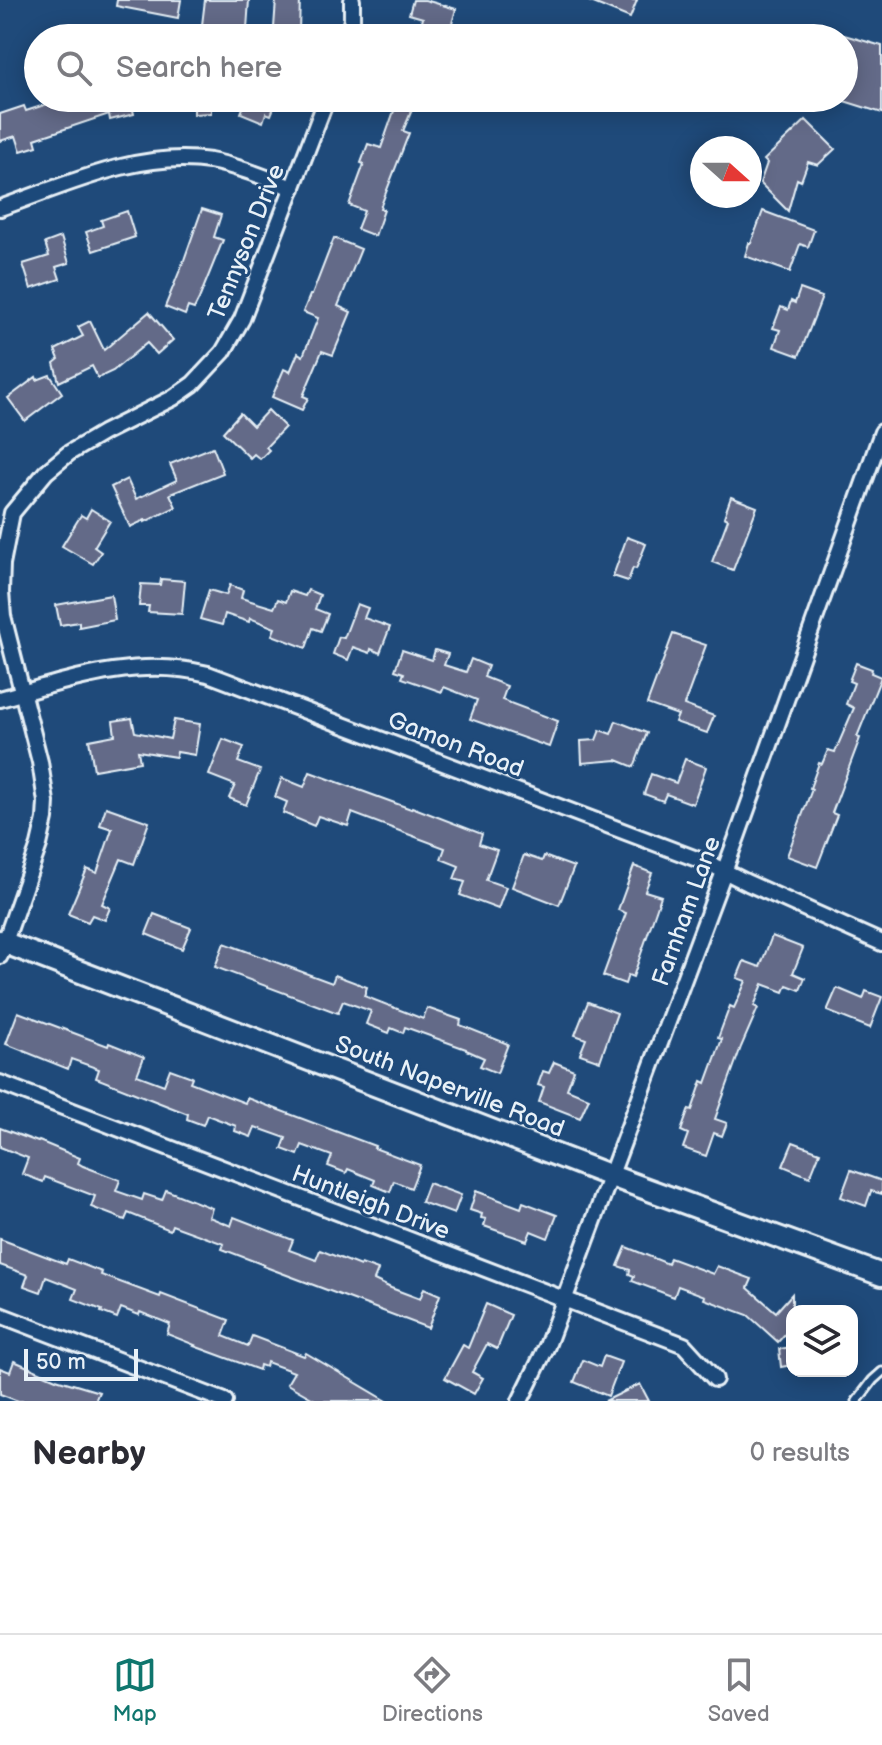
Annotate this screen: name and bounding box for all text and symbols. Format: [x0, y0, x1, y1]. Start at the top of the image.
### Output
search box [24, 24, 858, 112]
icon: search [52, 46, 96, 90]
text: Search here [116, 50, 282, 86]
north arrow [690, 136, 762, 208]
street label: Tennyson Drive [202, 160, 291, 324]
street label: Gamon Road [384, 705, 528, 784]
street label: Farnham Lane [646, 832, 727, 990]
street label: South Naperville Road [331, 1029, 569, 1144]
street label: Huntleigh Drive [288, 1159, 454, 1246]
map controls [786, 1305, 858, 1377]
button: layers [786, 1305, 858, 1377]
scale bar [24, 1345, 138, 1381]
text: 50 m [36, 1349, 86, 1376]
text: Nearby [32, 1433, 146, 1474]
text: 0 results [750, 1438, 850, 1469]
tab: Map [112, 1653, 157, 1728]
tab: Directions [382, 1653, 483, 1728]
tab: Saved [708, 1653, 770, 1728]

